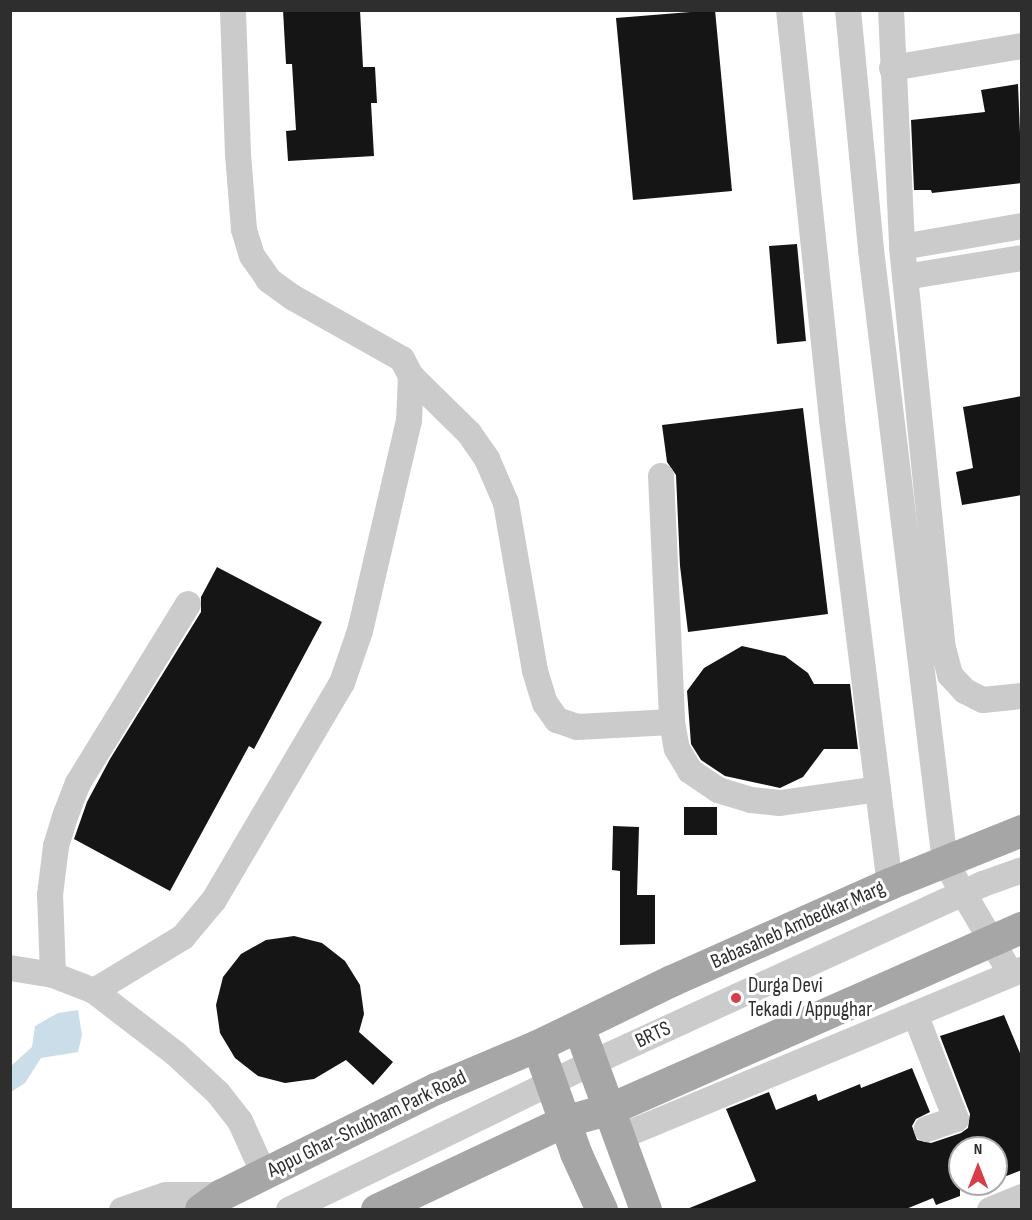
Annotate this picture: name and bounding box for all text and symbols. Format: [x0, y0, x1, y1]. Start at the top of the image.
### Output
street label: Babasaheb Ambedkar Marg [707, 875, 889, 975]
place label: Durga Devi Tekadi / Appughar [748, 973, 872, 1023]
marker: Durga Devi Tekadi / Appughar [729, 991, 743, 1005]
street label: BRTS [631, 1016, 675, 1054]
street label: Appu Ghar-Shubham Park Road [263, 1065, 471, 1183]
north arrow [948, 1136, 1008, 1196]
text: N [974, 1140, 982, 1159]

